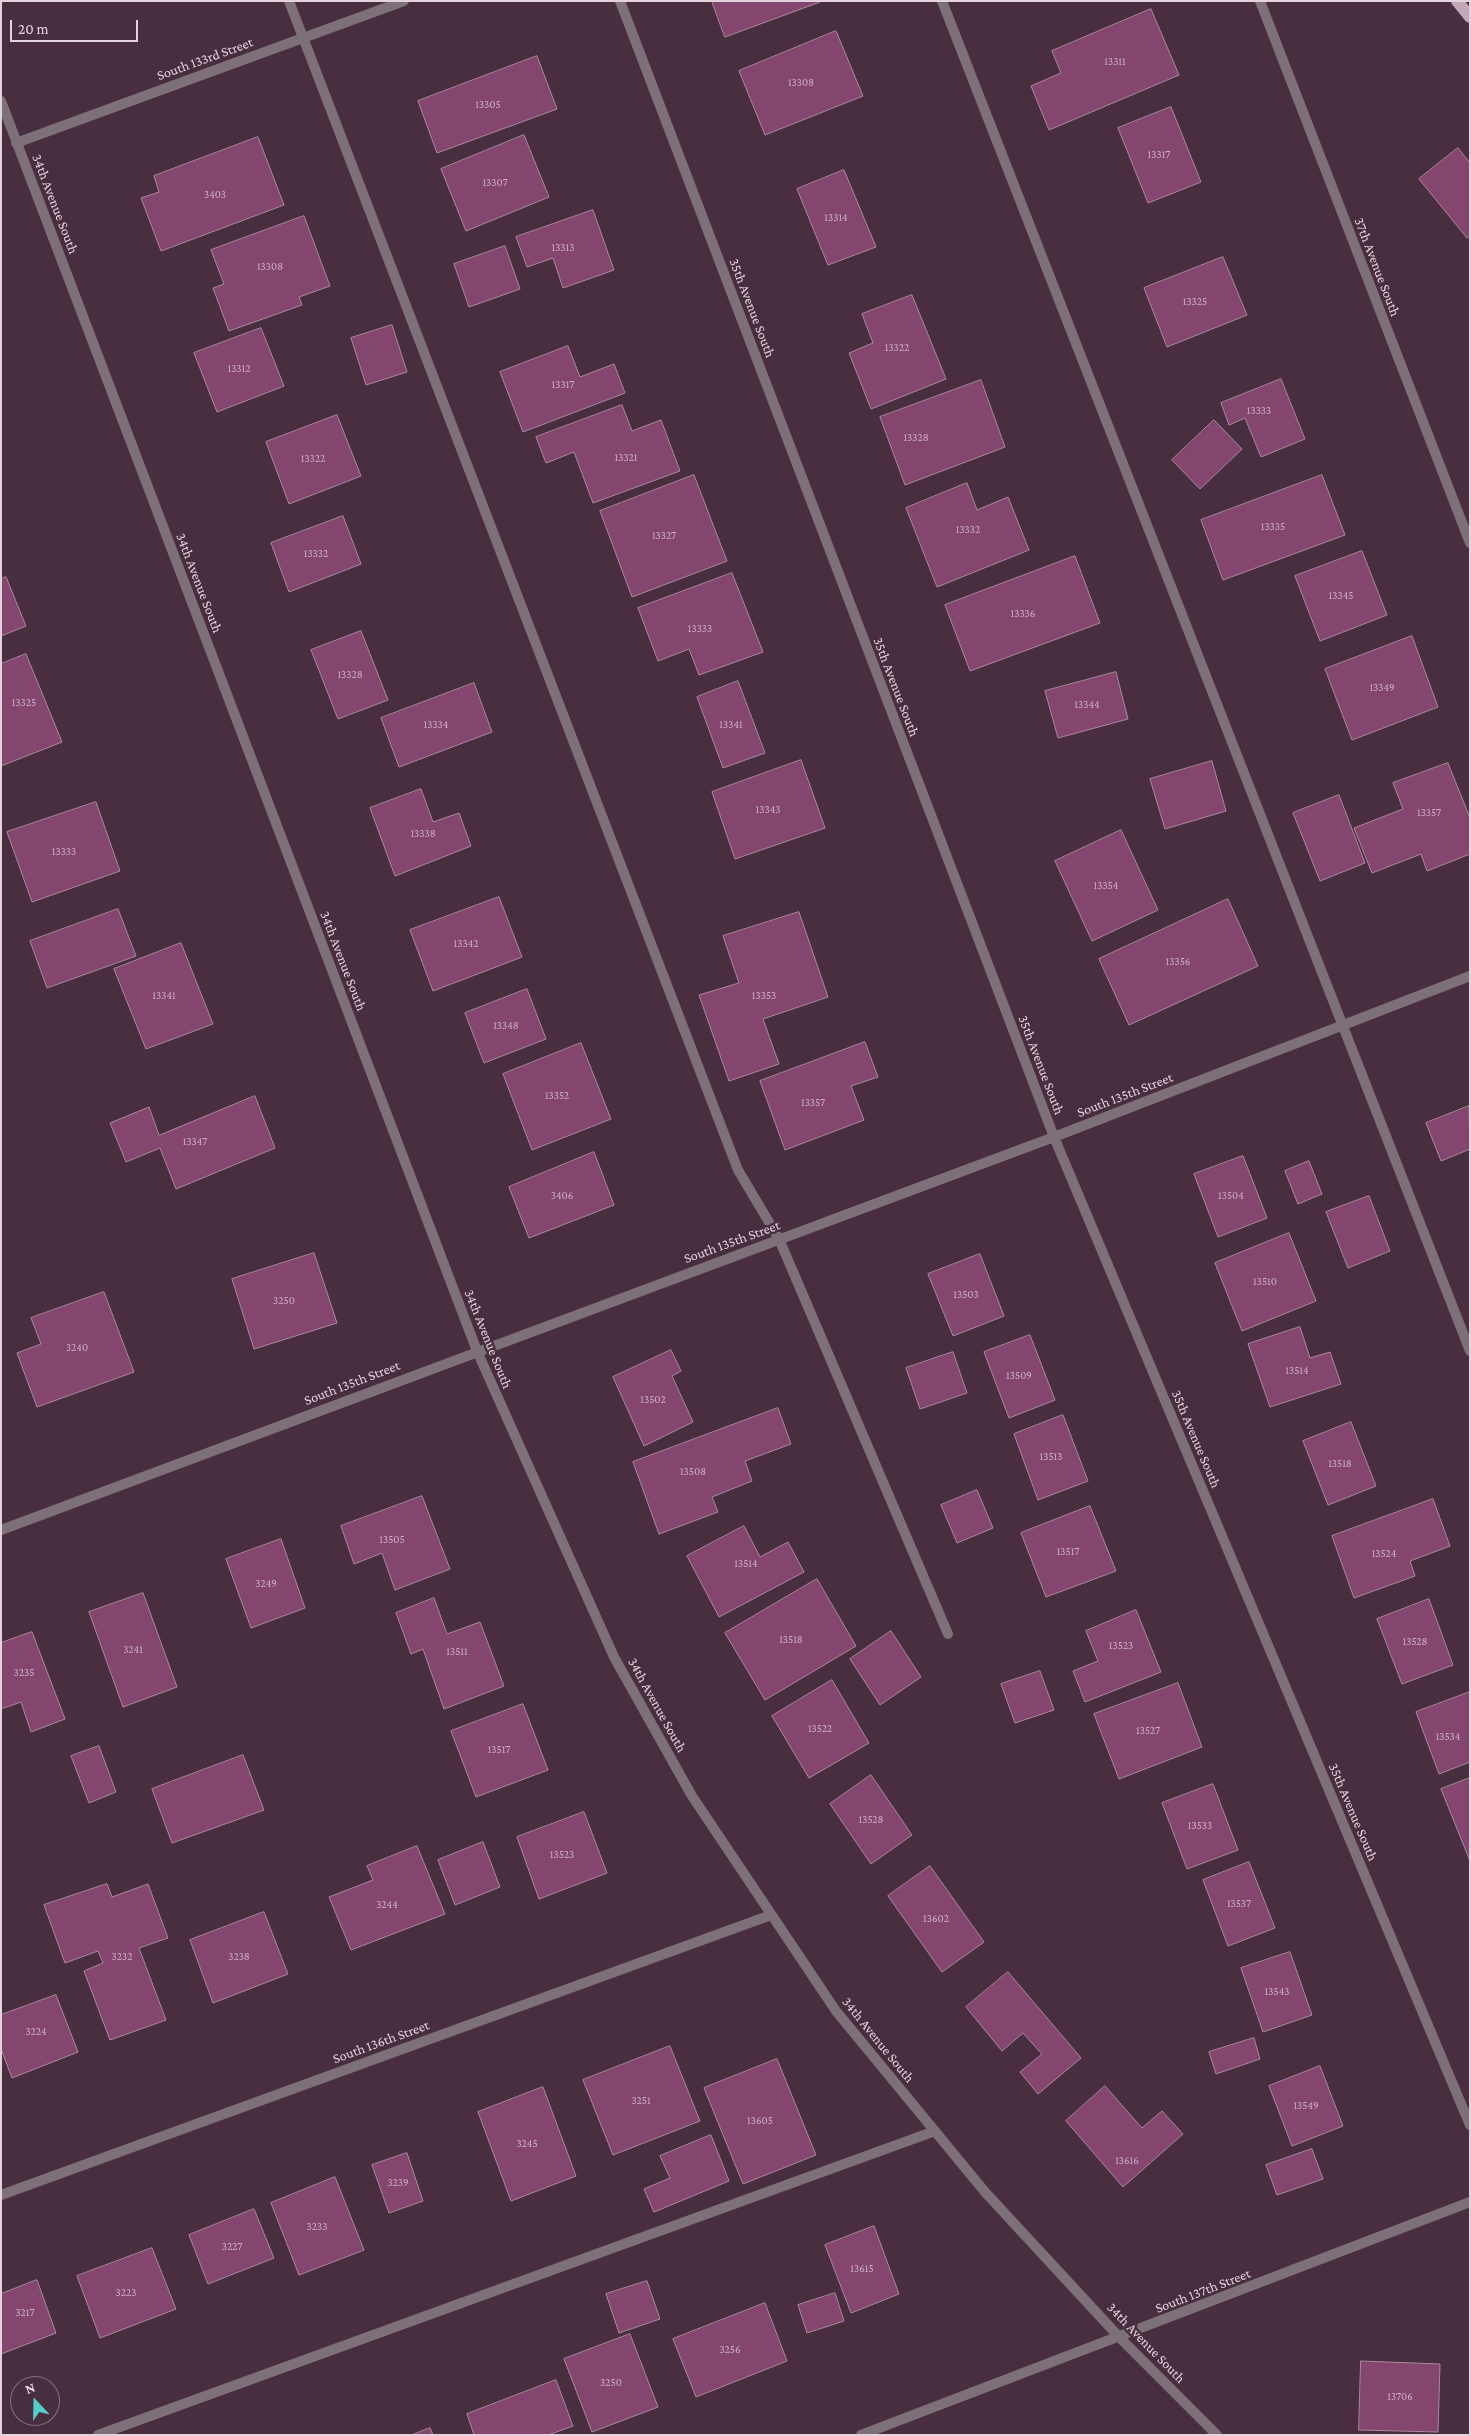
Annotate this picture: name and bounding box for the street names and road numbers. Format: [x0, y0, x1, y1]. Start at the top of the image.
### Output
street label: South 133rd Street [155, 34, 255, 84]
street label: 34th Avenue South [28, 152, 82, 256]
street label: 37th Avenue South [1350, 215, 1404, 319]
street label: 35th Avenue South [725, 256, 779, 360]
street label: 34th Avenue South [172, 531, 226, 635]
street label: 35th Avenue South [869, 635, 923, 739]
street label: 34th Avenue South [316, 909, 370, 1013]
street label: 35th Avenue South [1014, 1013, 1068, 1117]
street label: South 135th Street [1075, 1069, 1175, 1121]
street label: South 135th Street [682, 1217, 782, 1267]
street label: 34th Avenue South [460, 1287, 516, 1391]
street label: South 135th Street [302, 1357, 402, 1409]
street label: 35th Avenue South [1168, 1387, 1224, 1491]
street label: 34th Avenue South [624, 1655, 690, 1755]
street label: 35th Avenue South [1325, 1760, 1381, 1864]
street label: 34th Avenue South [838, 1994, 918, 2086]
street label: South 136th Street [330, 2017, 432, 2067]
street label: South 137th Street [1153, 2265, 1253, 2317]
street label: 34th Avenue South [1103, 2299, 1189, 2387]

